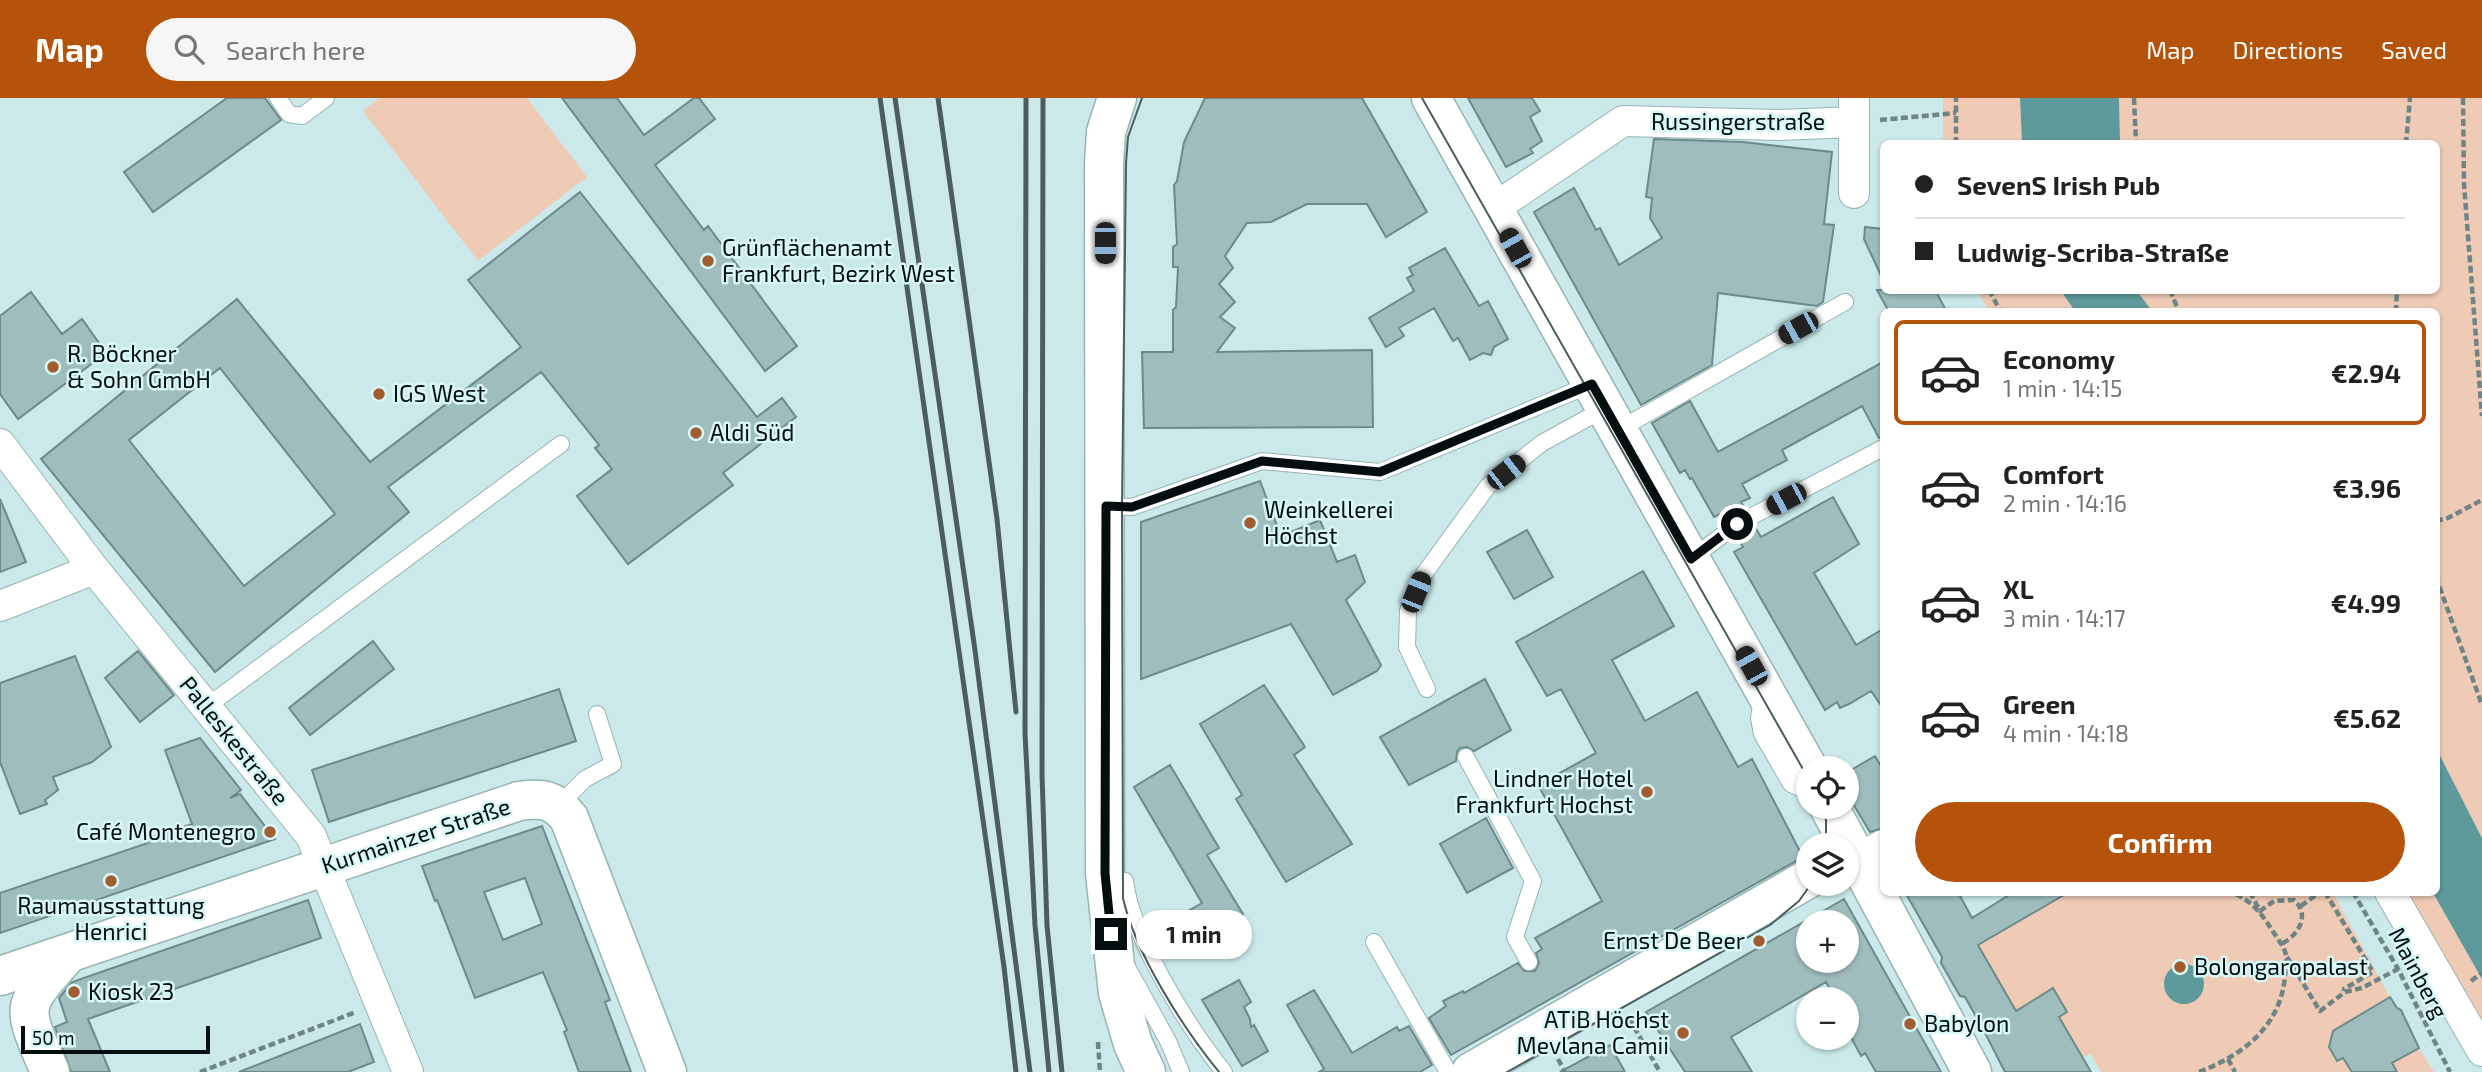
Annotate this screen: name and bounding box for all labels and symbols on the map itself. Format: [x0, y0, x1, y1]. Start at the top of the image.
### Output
street label: Russingerstraße [1651, 107, 1825, 135]
car [1095, 222, 1116, 264]
car [1496, 225, 1535, 271]
place label: Grünflächenamt Frankfurt, Bezirk West [722, 233, 955, 287]
marker: Grünflächenamt Frankfurt, Bezirk West [700, 253, 716, 269]
car [1775, 309, 1822, 347]
place label: R. Böckner & Sohn GmbH [67, 339, 211, 393]
marker: R. Böckner & Sohn GmbH [45, 359, 61, 375]
place label: IGS West [393, 379, 486, 407]
marker: IGS West [371, 386, 387, 402]
place label: Aldi Süd [710, 418, 794, 446]
marker: Aldi Süd [688, 425, 704, 441]
car [1483, 451, 1530, 493]
car [1763, 480, 1810, 518]
place label: Weinkellerei Höchst [1264, 495, 1394, 549]
route start [1721, 508, 1753, 540]
marker: Weinkellerei Höchst [1242, 515, 1258, 531]
car [1399, 569, 1434, 615]
car [1732, 643, 1771, 689]
street label: Palleskestraße [174, 670, 295, 810]
place label: Lindner Hotel Frankfurt Hochst [1456, 764, 1633, 818]
marker: Lindner Hotel Frankfurt Hochst [1639, 784, 1655, 800]
street label: Kurmainzer Straße [318, 791, 514, 879]
place label: Café Montenegro [76, 817, 256, 845]
marker: Café Montenegro [262, 824, 278, 840]
marker: Raumausstattung Henrici [103, 873, 119, 889]
place label: Raumausstattung Henrici [17, 891, 205, 945]
callout: 1 min [1136, 910, 1251, 958]
route end [1095, 918, 1127, 950]
street label: Mainberg [2383, 922, 2455, 1023]
place label: Ernst De Beer [1603, 926, 1745, 954]
marker: Ernst De Beer [1751, 933, 1767, 949]
place label: Bolongaropalast [2194, 952, 2368, 980]
marker: Bolongaropalast [2172, 959, 2188, 975]
place label: Kiosk 23 [88, 977, 174, 1005]
marker: Kiosk 23 [66, 984, 82, 1000]
place label: ATiB Höchst Mevlana Camii [1516, 1005, 1669, 1059]
place label: Babylon [1924, 1009, 2009, 1037]
marker: Babylon [1902, 1016, 1918, 1032]
scale bar [21, 1023, 210, 1055]
marker: ATiB Höchst Mevlana Camii [1675, 1025, 1691, 1041]

